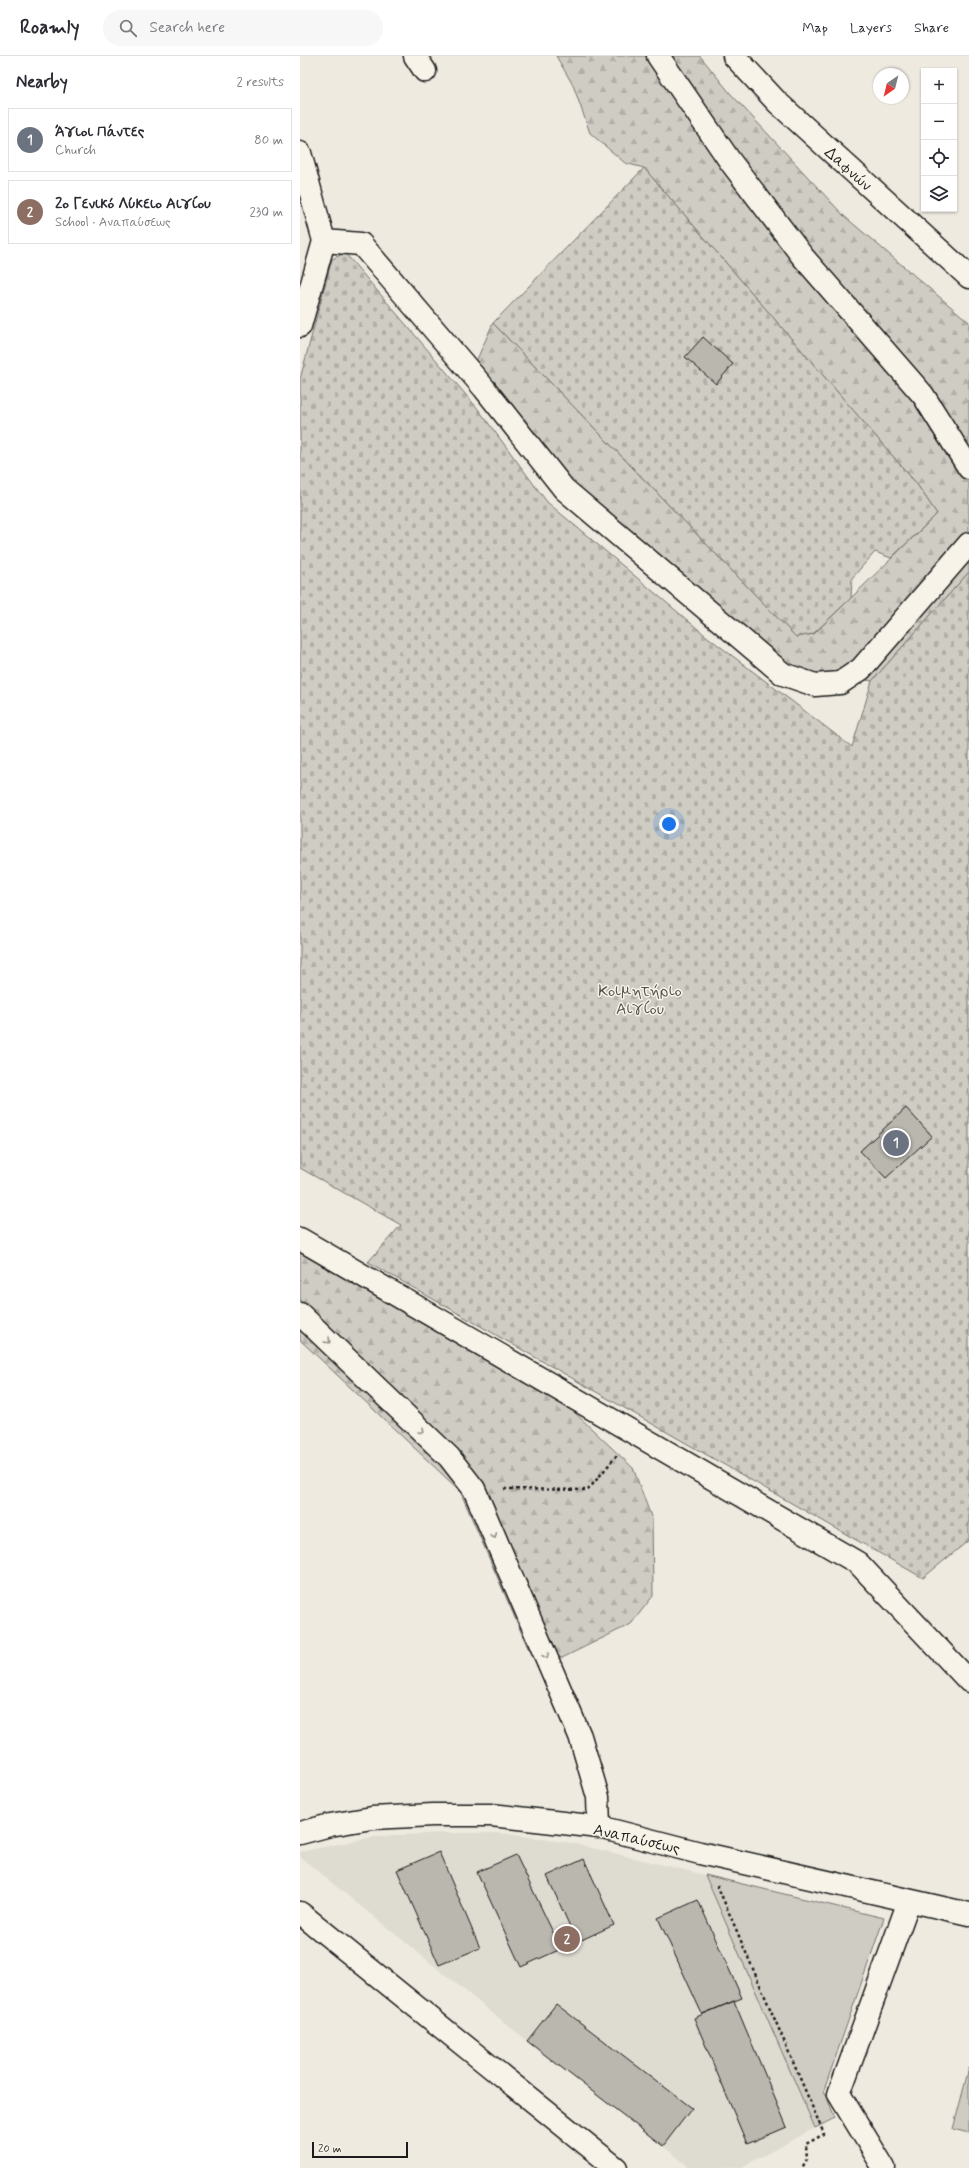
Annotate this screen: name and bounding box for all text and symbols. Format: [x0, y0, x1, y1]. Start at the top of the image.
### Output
search box [103, 10, 383, 46]
text: Roamly [20, 15, 79, 40]
icon: search [117, 17, 139, 39]
text: Search here [149, 18, 225, 38]
text: Map [802, 19, 828, 37]
text: Layers [850, 19, 892, 37]
text: Share [914, 19, 949, 37]
north arrow [873, 68, 909, 104]
map controls [921, 68, 957, 212]
button: + [921, 68, 957, 104]
text: Nearby [16, 71, 68, 93]
text: 2 results [237, 74, 284, 91]
button: − [921, 104, 957, 140]
text: Άγιοι Πάντες [55, 122, 144, 142]
text: 1 [27, 132, 33, 149]
text: 80 m [254, 132, 283, 149]
button: locate [921, 140, 957, 176]
text: Church [55, 142, 96, 159]
street label: Δαφνών [820, 142, 876, 196]
button: layers [921, 176, 957, 212]
text: 2ο Γενικό Λύκειο Αιγίου [55, 194, 211, 214]
text: 2 [27, 204, 33, 221]
text: 230 m [249, 204, 283, 221]
text: School · Αναπαύσεως [55, 214, 171, 231]
your location [659, 814, 679, 834]
park label: Κοιμητήριο Αιγίου [598, 981, 682, 1020]
pin: 1 [883, 1128, 909, 1158]
one-way arrow [323, 1336, 331, 1343]
one-way arrow [417, 1426, 425, 1433]
one-way arrow [490, 1533, 498, 1540]
one-way arrow [541, 1652, 549, 1659]
street label: Αναπαύσεως [591, 1819, 682, 1860]
pin: 2 [554, 1924, 580, 1954]
scale bar [312, 2140, 408, 2159]
text: 20 m [318, 2142, 341, 2156]

